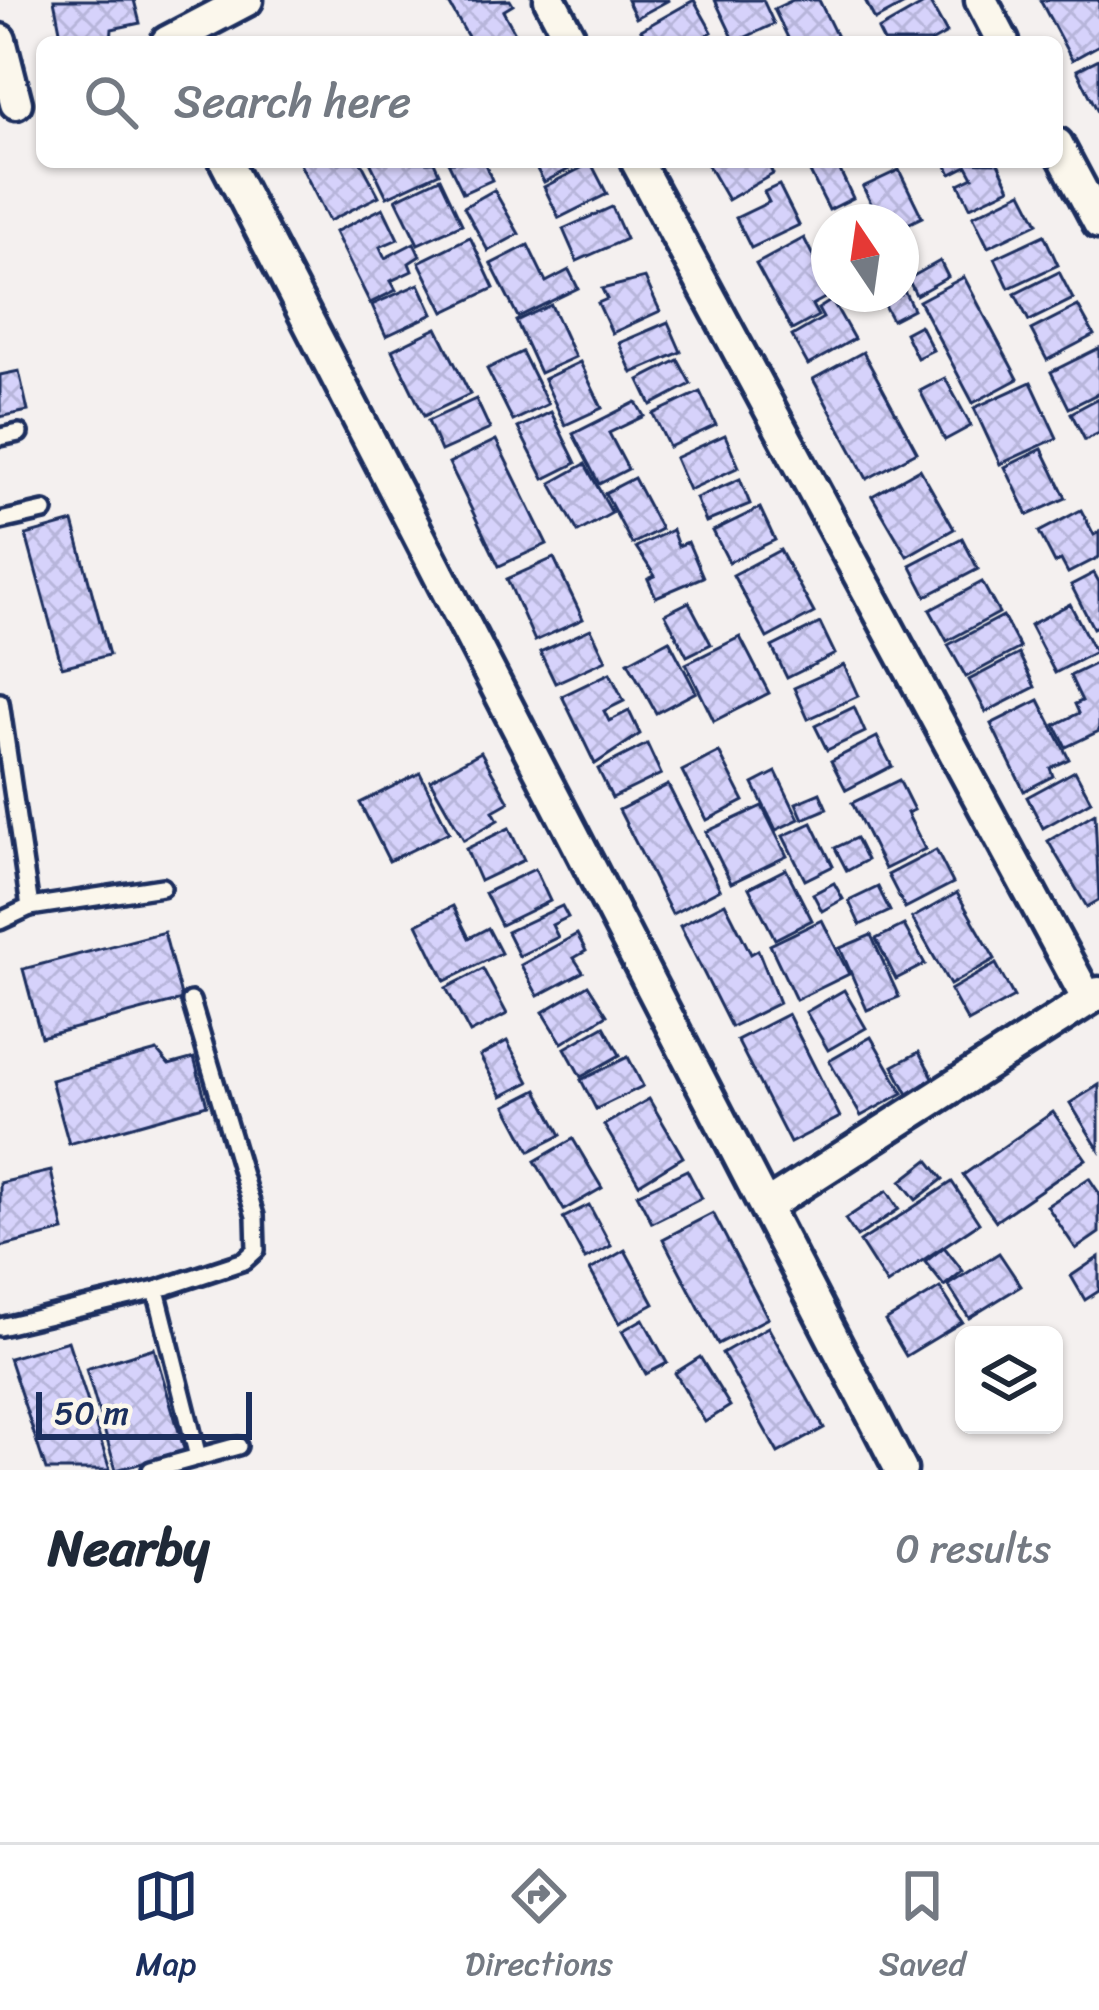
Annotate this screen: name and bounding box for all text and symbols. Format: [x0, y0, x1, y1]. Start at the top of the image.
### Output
search box [36, 36, 1063, 168]
text: Search here [174, 62, 411, 142]
icon: search [78, 69, 144, 135]
north arrow [811, 204, 919, 312]
map controls [955, 1326, 1063, 1434]
button: layers [955, 1326, 1063, 1434]
text: 50 m [54, 1384, 129, 1442]
scale bar [36, 1386, 252, 1439]
text: Nearby [48, 1503, 209, 1593]
text: 0 results [895, 1514, 1051, 1583]
tab: Map [133, 1863, 199, 1993]
tab: Directions [465, 1863, 613, 1993]
tab: Saved [879, 1863, 966, 1993]

